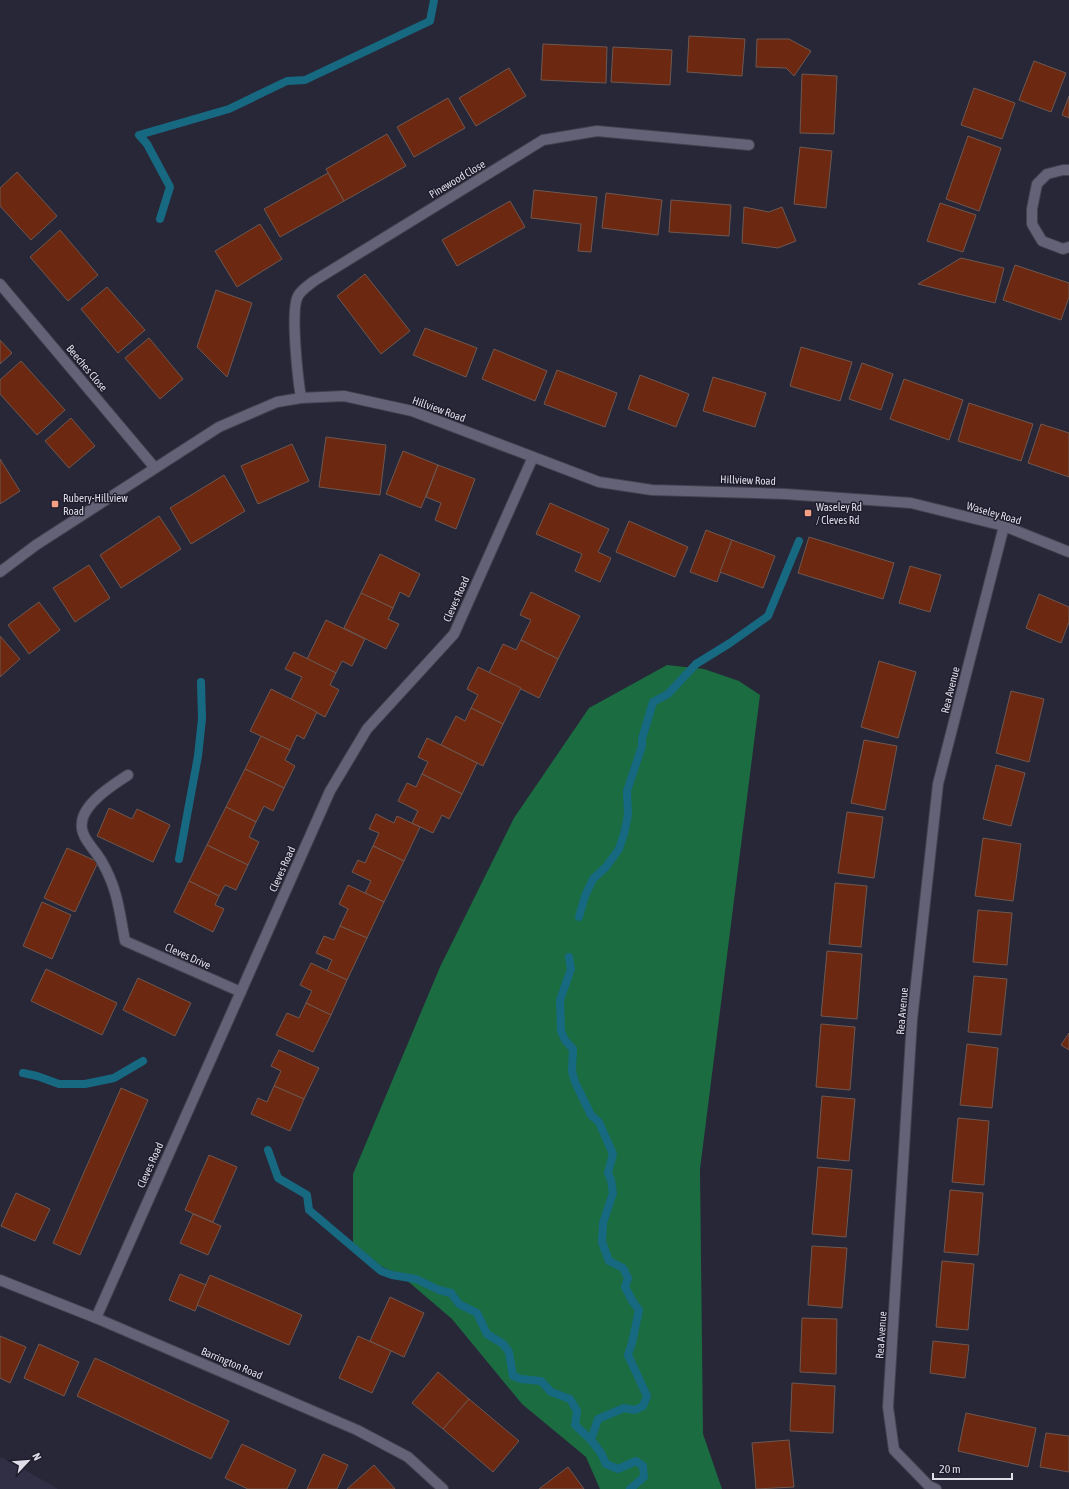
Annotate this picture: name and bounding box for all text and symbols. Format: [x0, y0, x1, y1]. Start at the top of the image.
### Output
street label: Pinewood Close [427, 158, 487, 200]
street label: Beeches Close [64, 342, 110, 394]
street label: Hillview Road [411, 394, 467, 424]
street label: Hillview Road [720, 473, 776, 487]
place label: Rubery-Hillview Road [63, 492, 128, 517]
marker: Rubery-Hillview Road [50, 499, 60, 509]
street label: Waseley Road [965, 499, 1023, 527]
place label: Waseley Rd / Cleves Rd [816, 501, 862, 526]
marker: Waseley Rd / Cleves Rd [803, 508, 813, 518]
street label: Cleves Road [441, 574, 471, 624]
street label: Rea Avenue [938, 665, 962, 715]
street label: Cleves Road [267, 844, 297, 894]
street label: Cleves Drive [163, 941, 213, 971]
street label: Rea Avenue [894, 987, 910, 1035]
street label: Cleves Road [135, 1140, 165, 1190]
street label: Rea Avenue [873, 1311, 889, 1359]
street label: Barrington Road [200, 1345, 264, 1381]
north arrow [8, 1441, 48, 1481]
text: N [30, 1451, 44, 1462]
scale bar [933, 1455, 1012, 1481]
text: 20 m [939, 1462, 961, 1476]

